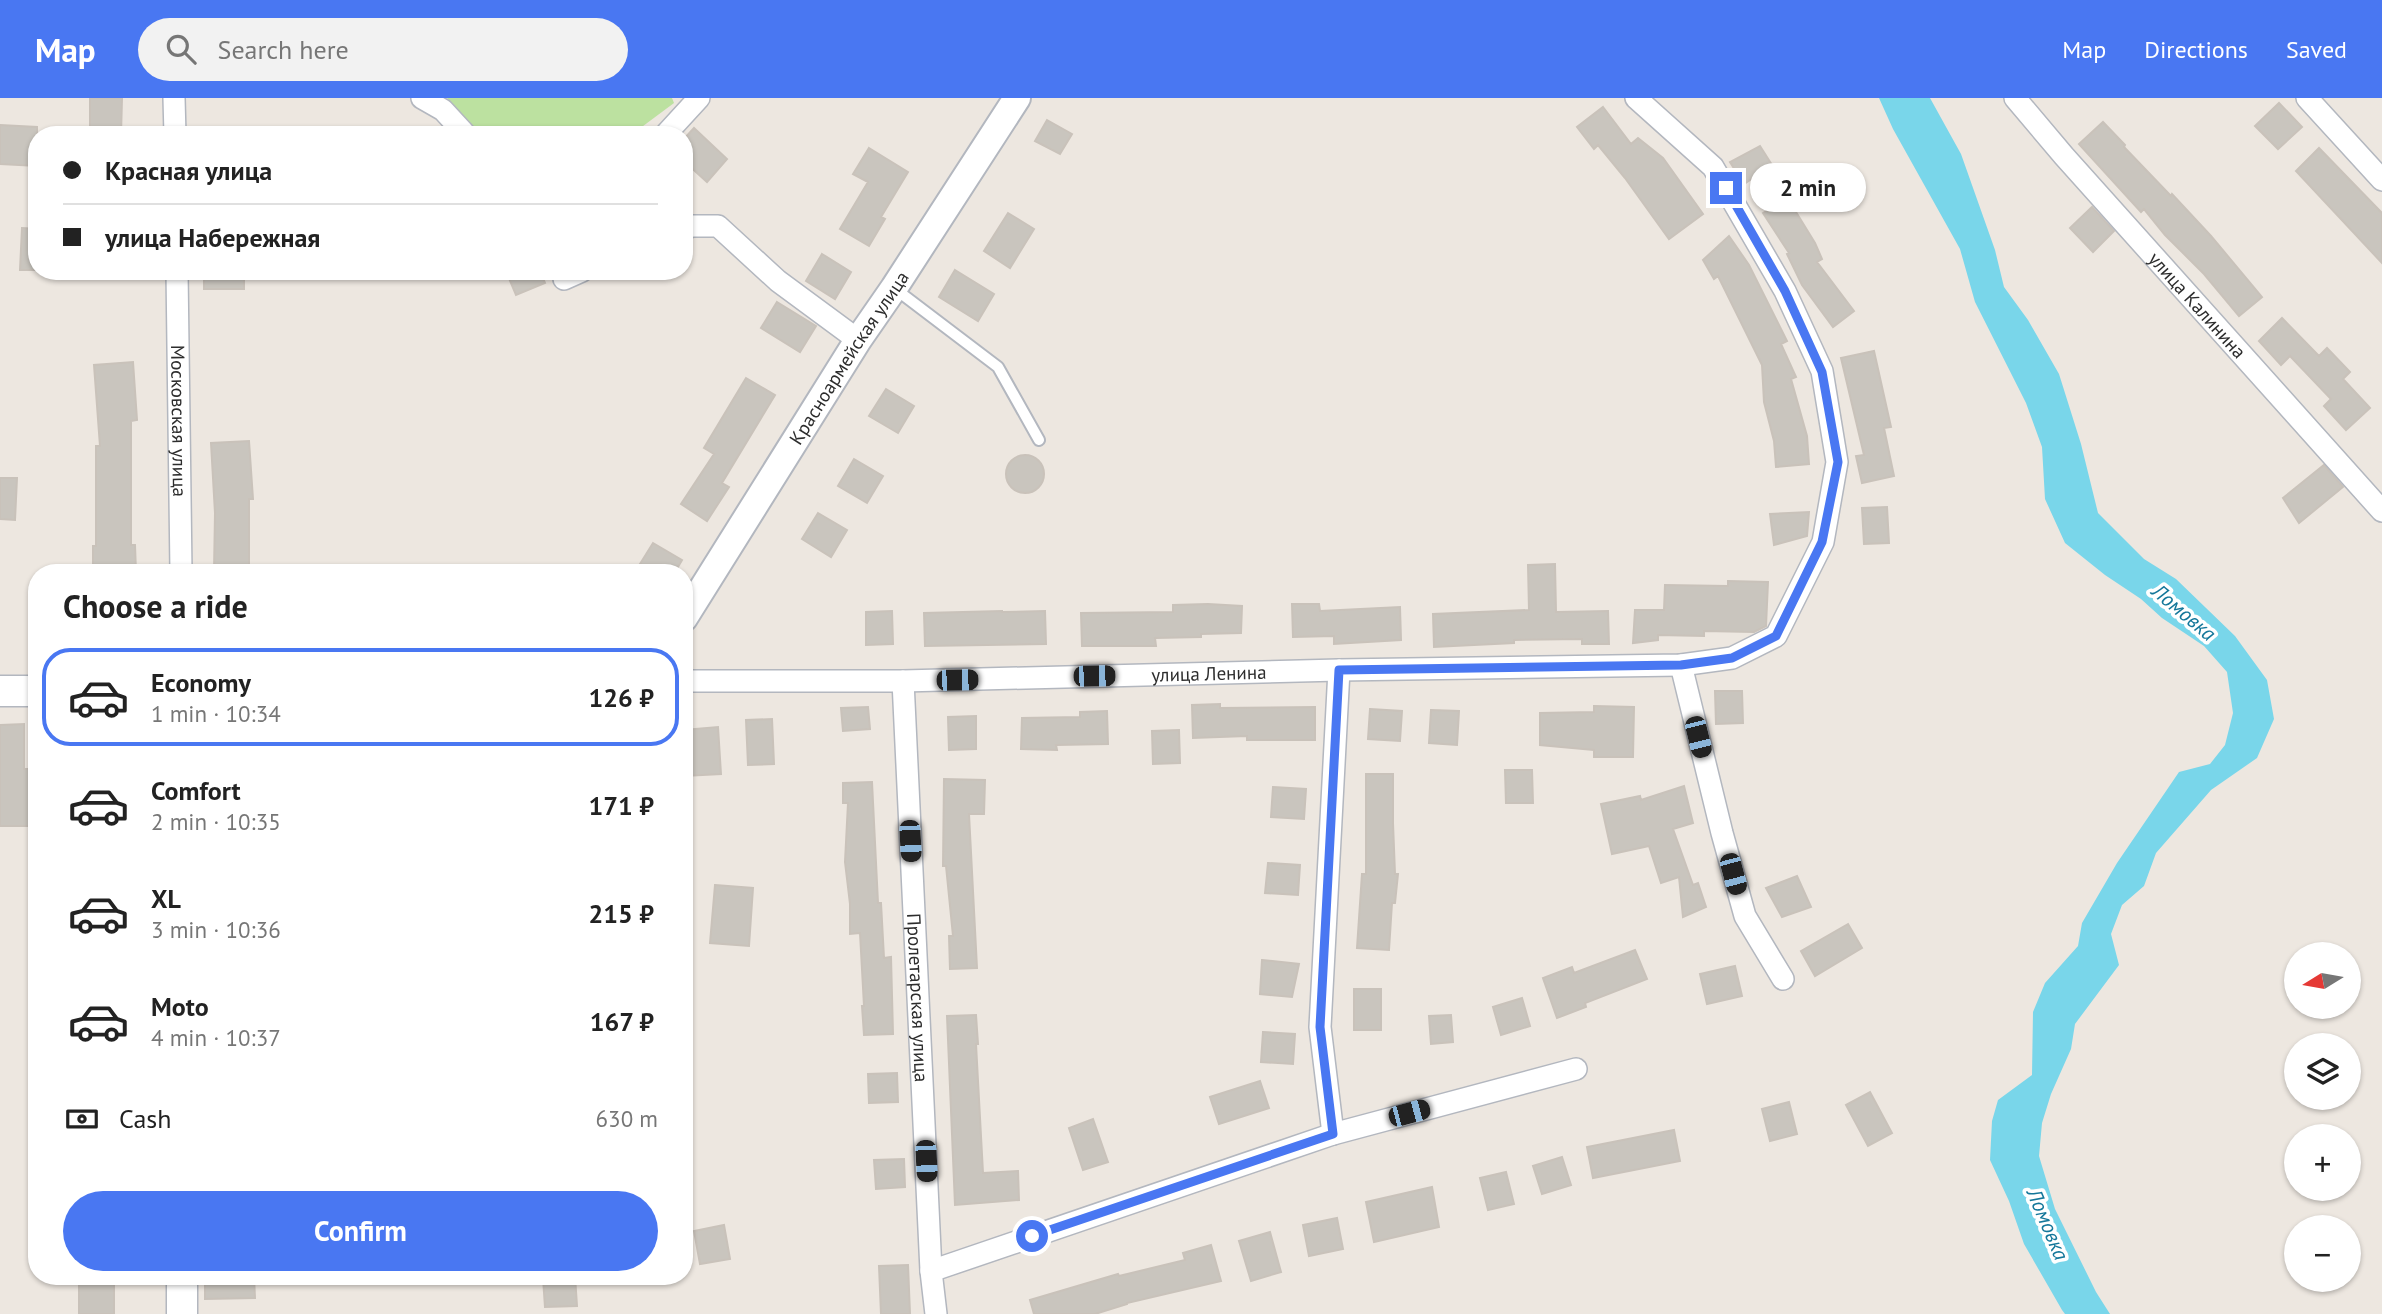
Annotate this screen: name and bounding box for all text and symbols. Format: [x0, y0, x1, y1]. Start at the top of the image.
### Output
search box [138, 18, 628, 81]
text: Map [35, 28, 96, 71]
icon: search [162, 30, 200, 68]
text: Search here [218, 33, 349, 66]
text: Map [2062, 34, 2106, 65]
text: Directions [2144, 34, 2248, 65]
text: Saved [2286, 34, 2347, 65]
text: Красная улица [105, 154, 272, 187]
callout: 2 min [1750, 164, 1866, 212]
route end [1710, 172, 1742, 204]
text: 2 min [1780, 173, 1836, 202]
text: улица Набережная [105, 221, 320, 254]
street label: улица Калинина [2144, 247, 2251, 363]
street label: Красноармейская улица [784, 267, 914, 449]
street label: Московская улица [166, 345, 192, 497]
water label: Ломовка [2146, 577, 2222, 647]
text: Choose a ride [63, 585, 248, 627]
street label: улица Ленина [1151, 660, 1267, 687]
car [1073, 665, 1116, 687]
icon: car [67, 666, 130, 729]
text: Economy [151, 666, 251, 699]
car [936, 669, 979, 691]
text: 126 ₽ [588, 681, 654, 714]
text: 1 min · 10:34 [151, 699, 281, 728]
car [1683, 714, 1714, 760]
icon: car [67, 774, 130, 837]
text: Comfort [151, 774, 241, 807]
text: 171 ₽ [588, 789, 654, 822]
text: 2 min · 10:35 [151, 807, 281, 836]
car [899, 819, 922, 863]
car [1718, 851, 1749, 897]
icon: car [67, 882, 130, 945]
text: XL [151, 882, 181, 915]
text: 215 ₽ [588, 897, 654, 930]
street label: Пролетарская улица [902, 913, 934, 1083]
text: 3 min · 10:36 [151, 915, 281, 944]
north arrow [2284, 942, 2361, 1018]
map controls [2284, 942, 2361, 1292]
icon: car [67, 990, 130, 1053]
text: Moto [151, 990, 209, 1023]
text: 167 ₽ [590, 1005, 654, 1038]
text: 4 min · 10:37 [151, 1023, 281, 1052]
button: layers [2284, 1033, 2361, 1110]
car [1386, 1097, 1433, 1129]
icon: cash [63, 1100, 101, 1138]
text: Cash [119, 1102, 171, 1135]
text: 630 m [596, 1104, 658, 1133]
button: + [2284, 1124, 2361, 1201]
car [915, 1139, 938, 1183]
water label: Ломовка [2020, 1183, 2075, 1265]
button: Confirm [63, 1191, 658, 1271]
button: − [2284, 1215, 2361, 1292]
route start [1016, 1220, 1048, 1252]

